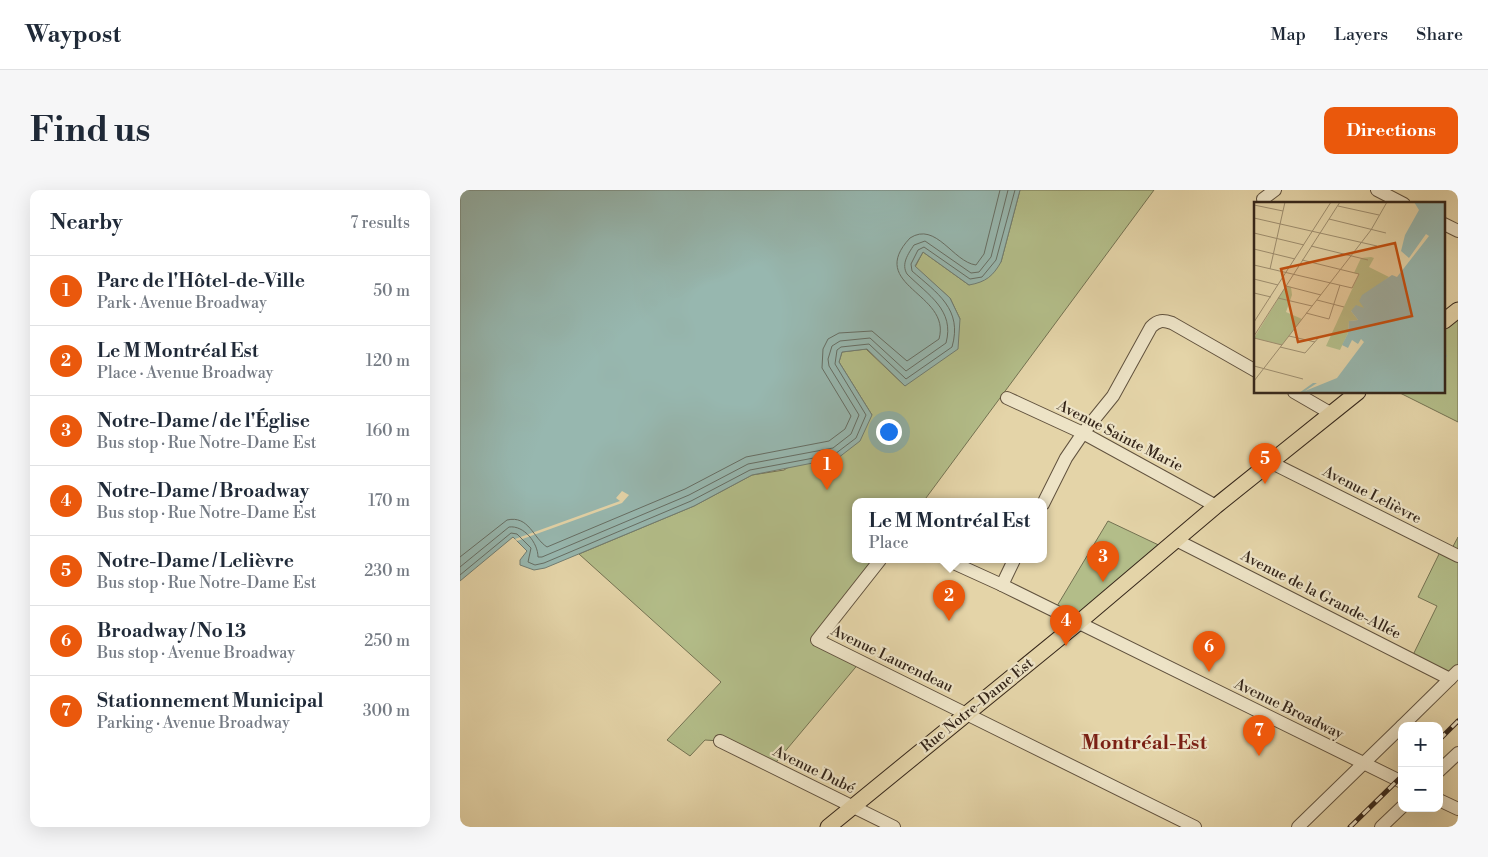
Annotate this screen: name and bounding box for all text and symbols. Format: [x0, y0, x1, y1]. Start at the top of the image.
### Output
text: Waypost [25, 20, 121, 50]
text: Map [1271, 23, 1306, 46]
text: Layers [1334, 23, 1388, 46]
text: Share [1416, 23, 1463, 46]
button: Directions [1324, 107, 1458, 154]
text: Find us [30, 109, 150, 152]
inset map [1254, 202, 1446, 394]
text: Nearby [50, 210, 123, 236]
text: 7 results [350, 213, 410, 233]
text: Parc de l'Hôtel-de-Ville [97, 269, 305, 293]
text: 1 [62, 281, 70, 301]
text: 50 m [373, 281, 410, 301]
text: Park · Avenue Broadway [97, 293, 267, 313]
text: Le M Montréal Est [97, 339, 259, 363]
text: 2 [61, 351, 71, 371]
text: 120 m [366, 351, 410, 371]
text: Place · Avenue Broadway [97, 363, 273, 383]
street label: Avenue Sainte Marie [1053, 396, 1186, 476]
text: Notre-Dame / de l'Église [97, 409, 310, 433]
your location [876, 419, 902, 445]
text: 3 [61, 421, 71, 441]
text: 160 m [366, 421, 410, 441]
text: Bus stop · Rue Notre-Dame Est [97, 433, 317, 453]
pin: 5 [1249, 443, 1281, 484]
pin: 1 [811, 449, 843, 490]
street label: Avenue Lelièvre [1319, 461, 1425, 528]
text: Notre-Dame / Broadway [97, 479, 309, 503]
text: 4 [61, 491, 71, 511]
text: 170 m [368, 491, 410, 511]
popup [852, 498, 1047, 563]
text: Bus stop · Rue Notre-Dame Est [97, 503, 317, 523]
text: Le M Montréal Est [869, 509, 1030, 533]
text: Place [869, 533, 909, 553]
pin: 3 [1087, 541, 1119, 582]
street label: Avenue de la Grande-Allée [1237, 546, 1404, 644]
text: Notre-Dame / Lelièvre [97, 549, 294, 573]
text: 5 [61, 561, 71, 581]
text: 230 m [364, 561, 410, 581]
text: Bus stop · Rue Notre-Dame Est [97, 573, 317, 593]
pin: 2 [933, 580, 965, 621]
pin: 4 [1050, 605, 1082, 646]
text: Broadway / No 13 [97, 619, 246, 643]
street label: Avenue Laurendeau [827, 621, 957, 697]
text: 6 [61, 631, 71, 651]
text: 250 m [364, 631, 410, 651]
pin: 6 [1193, 631, 1225, 672]
text: Bus stop · Avenue Broadway [97, 643, 295, 663]
street label: Rue Notre-Dame Est [917, 653, 1038, 756]
street label: Avenue Broadway [1230, 674, 1347, 744]
text: Stationnement Municipal [97, 689, 324, 713]
text: 7 [61, 701, 71, 721]
text: 300 m [363, 701, 410, 721]
text: Parking · Avenue Broadway [97, 713, 290, 733]
pin: 7 [1243, 715, 1275, 756]
map controls [1398, 722, 1443, 812]
button: + [1398, 722, 1443, 767]
district label: Montréal-Est [1081, 731, 1208, 756]
street label: Avenue Dubé [769, 742, 858, 798]
button: − [1398, 767, 1443, 812]

